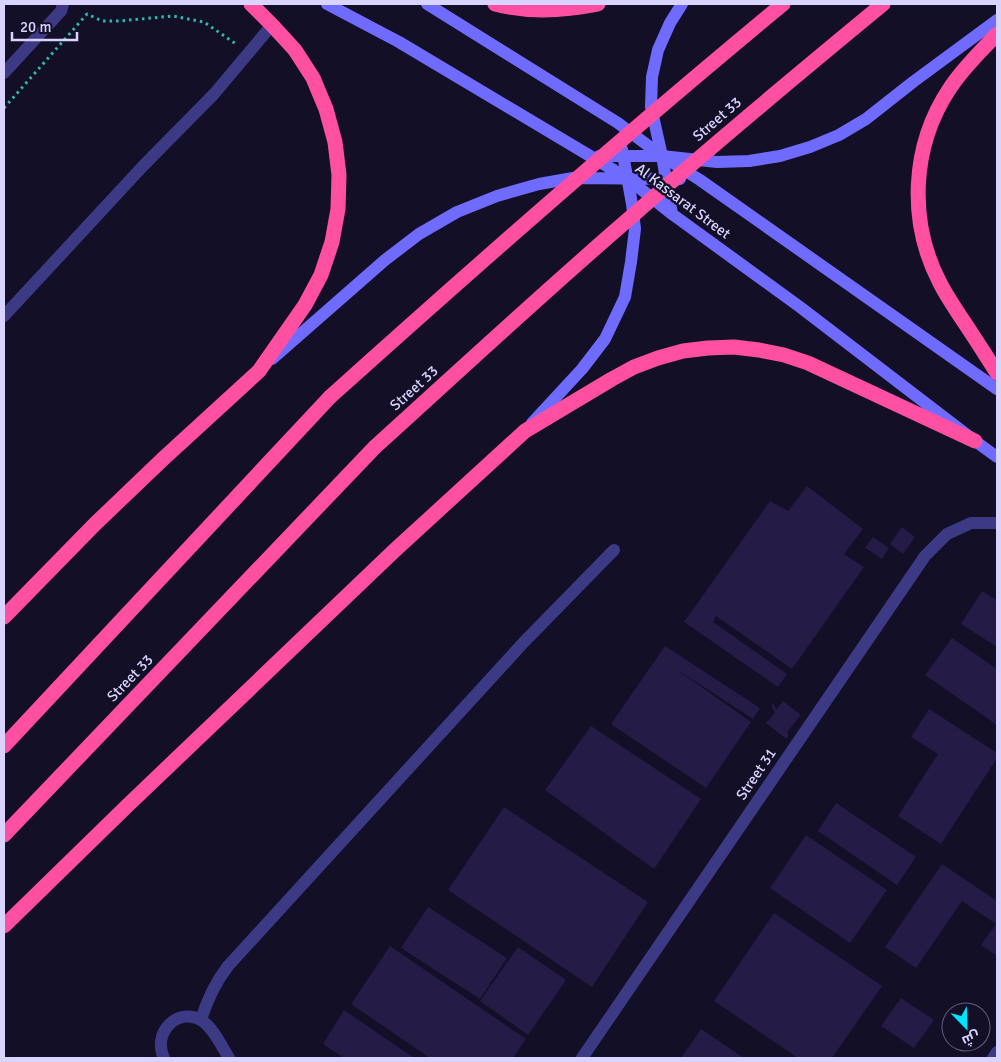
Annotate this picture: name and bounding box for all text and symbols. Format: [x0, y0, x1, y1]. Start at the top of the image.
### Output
scale bar [12, 10, 78, 42]
text: 20 m [20, 18, 51, 36]
street label: Street 33 [689, 93, 745, 145]
street label: Al Kassarat Street [632, 159, 734, 243]
street label: Street 33 [386, 362, 442, 414]
street label: Street 33 [103, 651, 157, 705]
street label: Street 31 [732, 745, 780, 803]
north arrow [941, 1002, 991, 1052]
text: ش [959, 1027, 982, 1050]

